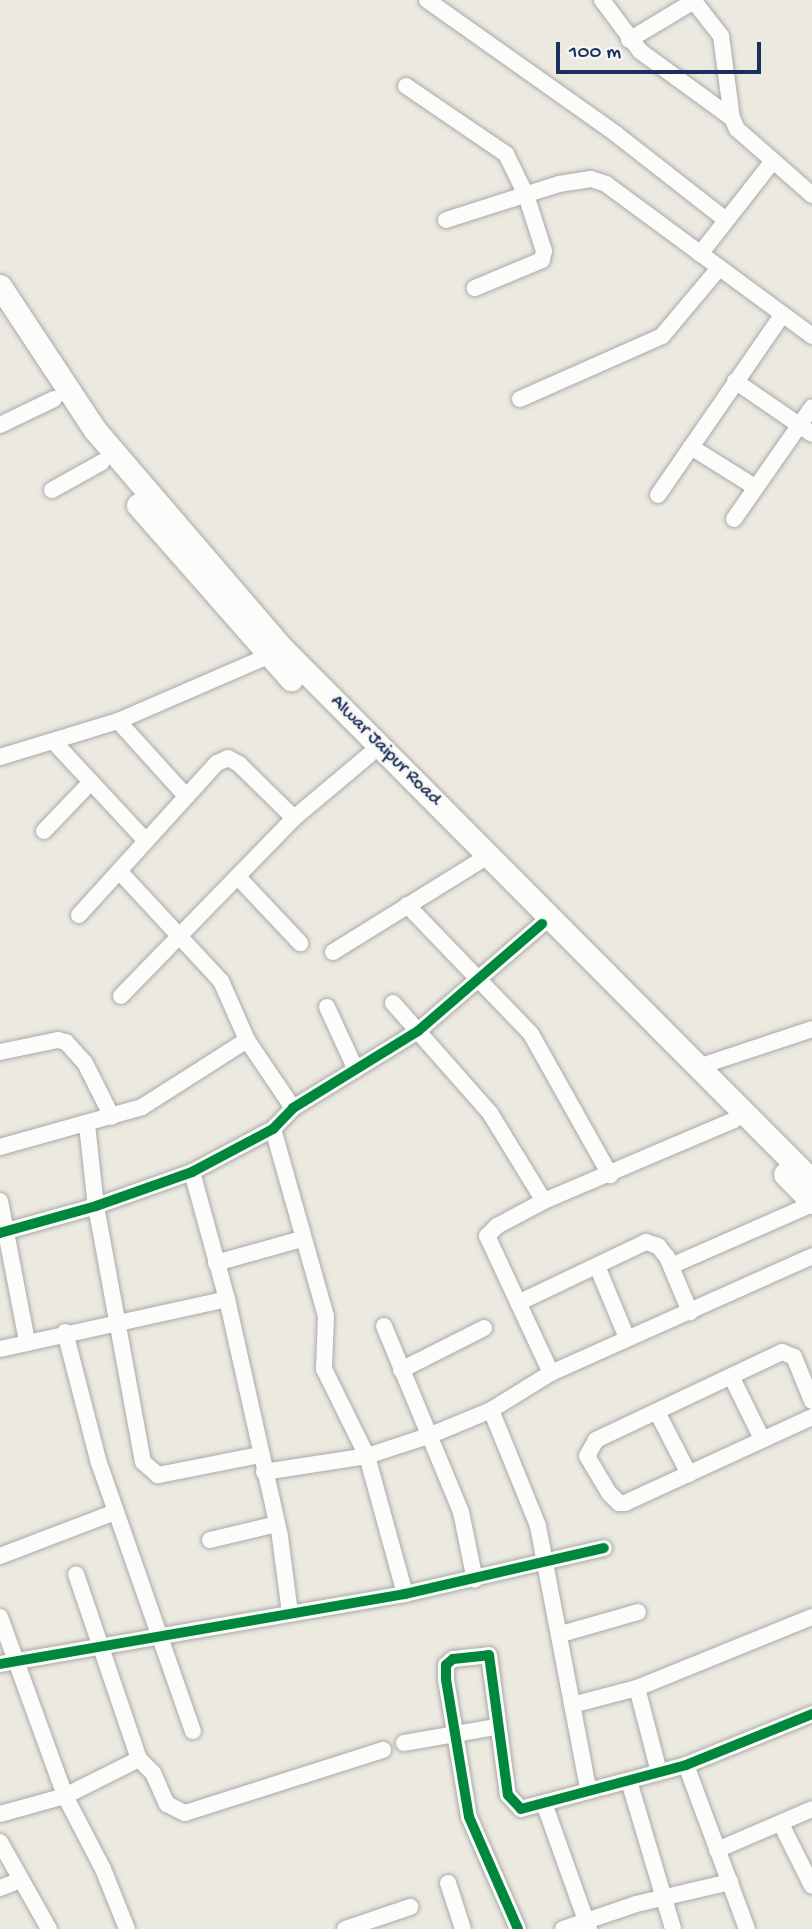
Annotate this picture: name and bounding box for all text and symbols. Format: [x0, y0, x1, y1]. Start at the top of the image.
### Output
scale bar [560, 28, 765, 72]
text: 100 m [569, 41, 621, 66]
street label: Alwar Jaipur Road [325, 691, 445, 811]

